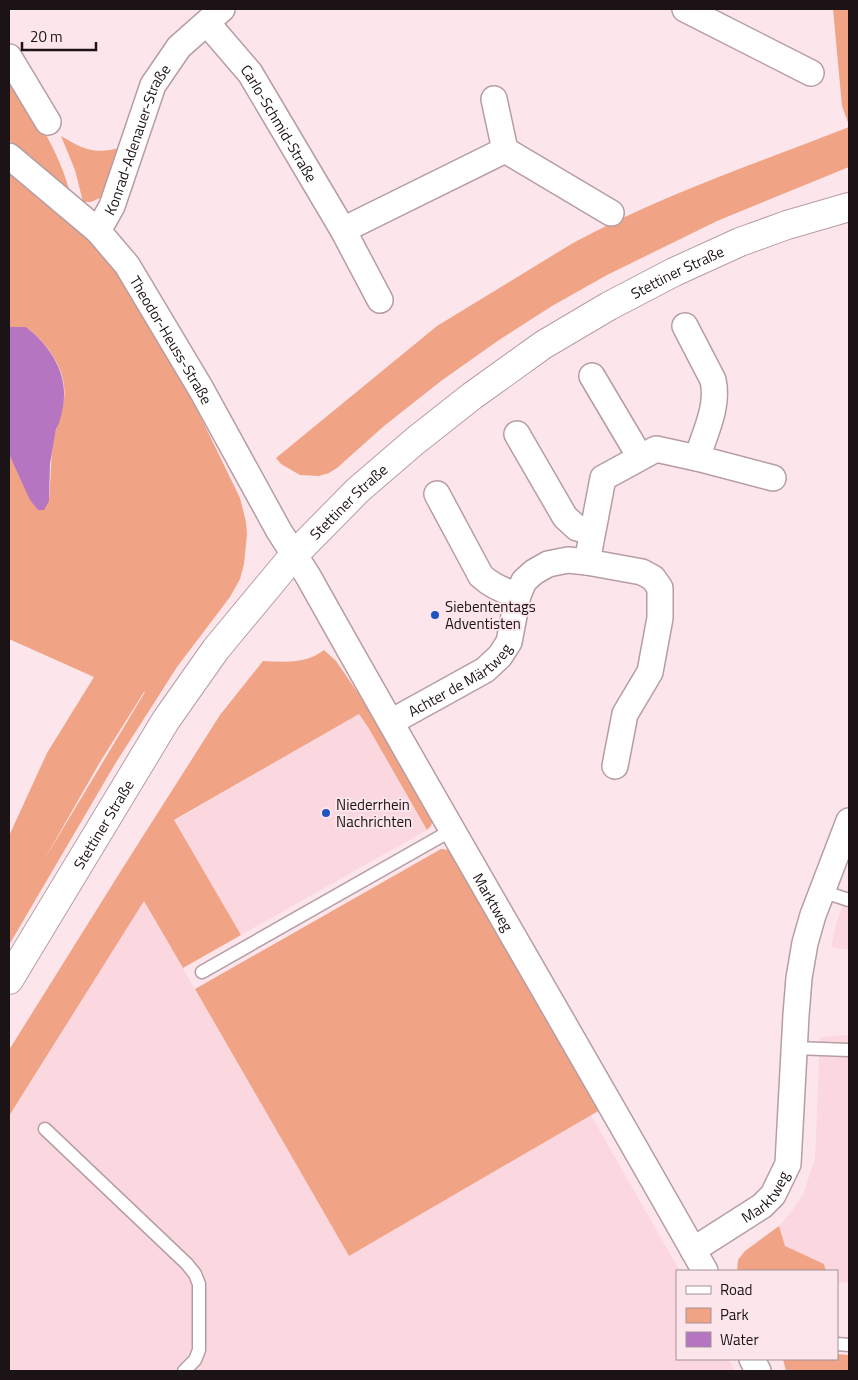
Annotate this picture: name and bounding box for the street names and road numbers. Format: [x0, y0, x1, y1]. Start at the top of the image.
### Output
street label: Konrad-Adenauer-Straße [98, 59, 176, 219]
street label: Carlo-Schmid-Straße [236, 59, 323, 186]
street label: Stettiner Straße [626, 239, 727, 304]
street label: Theodor-Heuss-Straße [124, 271, 219, 408]
street label: Stettiner Straße [304, 458, 392, 545]
street label: Achter de Märtweg [403, 638, 517, 722]
street label: Stettiner Straße [67, 775, 139, 873]
street label: Marktweg [467, 868, 520, 936]
street label: Marktweg [736, 1166, 795, 1228]

